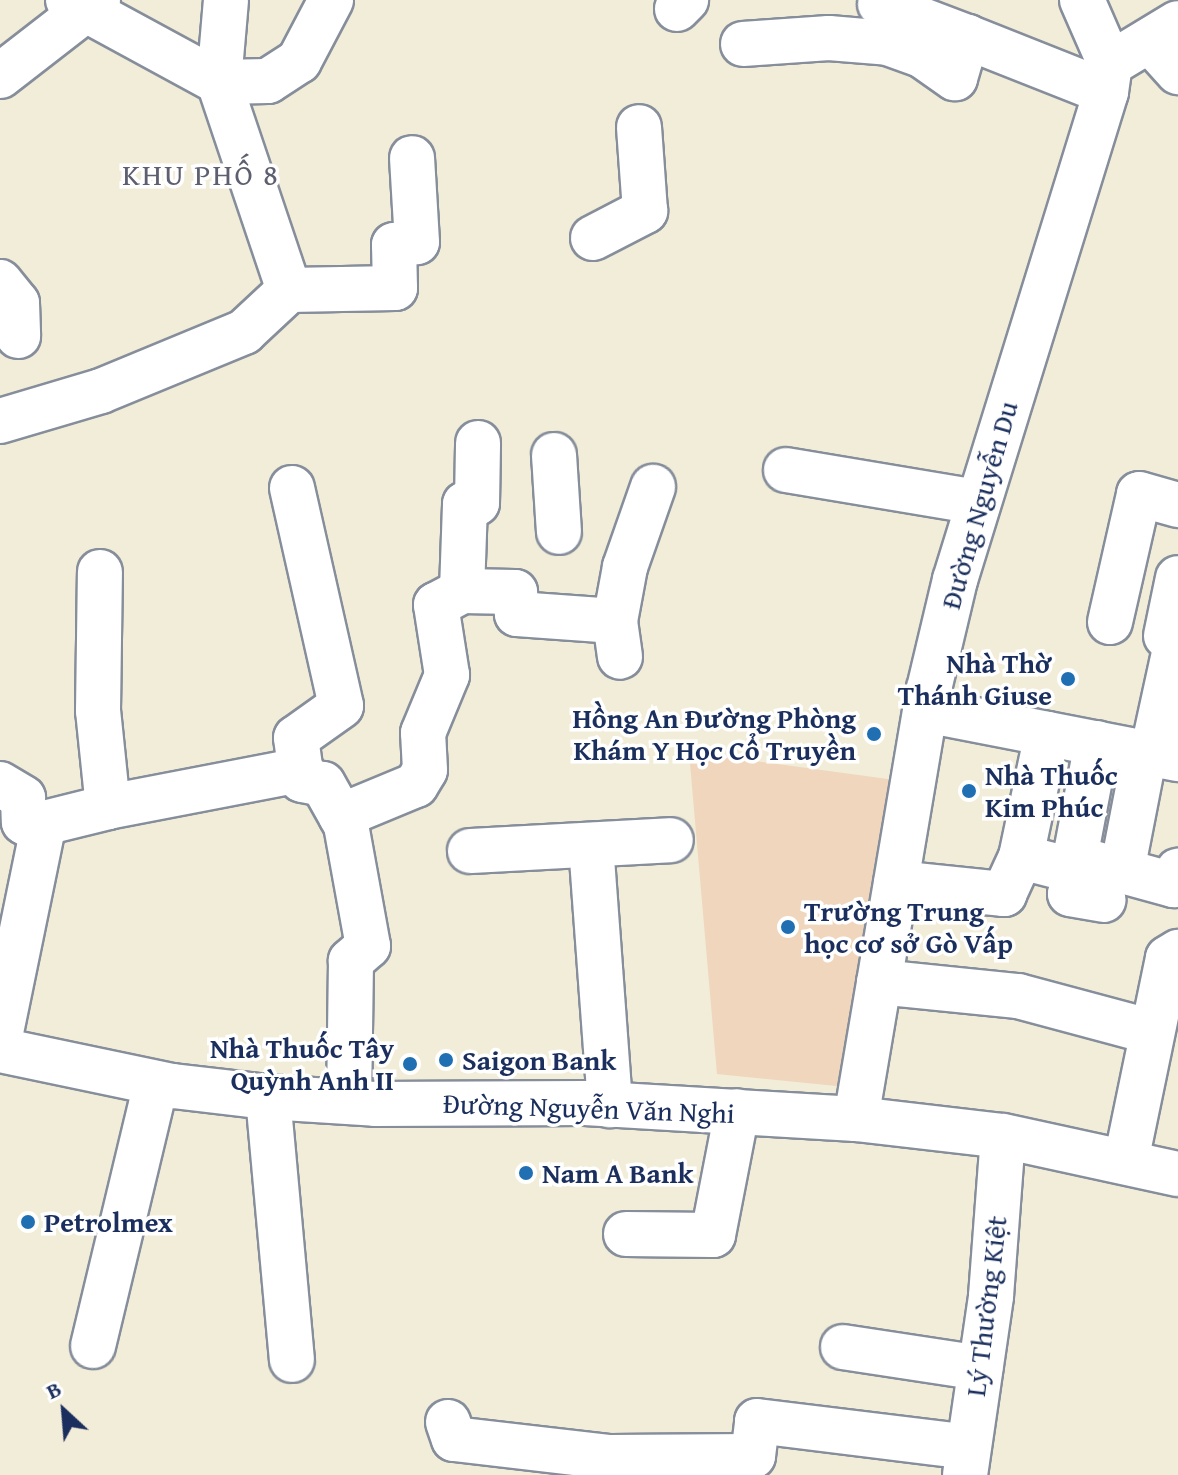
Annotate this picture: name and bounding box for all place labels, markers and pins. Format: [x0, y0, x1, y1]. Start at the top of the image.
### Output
place label: Nhà Thờ Thánh Giuse [898, 646, 1052, 712]
marker: Nhà Thờ Thánh Giuse [1059, 670, 1077, 688]
place label: Hồng An Đường Phòng Khám Y Học Cổ Truyền [572, 701, 856, 767]
marker: Hồng An Đường Phòng Khám Y Học Cổ Truyền [863, 723, 885, 745]
place label: Nhà Thuốc Kim Phúc [985, 758, 1118, 824]
marker: Nhà Thuốc Kim Phúc [960, 782, 978, 800]
place label: Trường Trung học cơ sở Gò Vấp [804, 894, 1013, 960]
marker: Trường Trung học cơ sở Gò Vấp [779, 918, 797, 936]
place label: Nhà Thuốc Tây Quỳnh Anh II [210, 1031, 394, 1097]
place label: Saigon Bank [462, 1043, 616, 1077]
marker: Saigon Bank [437, 1051, 455, 1069]
marker: Nhà Thuốc Tây Quỳnh Anh II [401, 1055, 419, 1073]
place label: Nam A Bank [542, 1156, 693, 1190]
marker: Nam A Bank [517, 1164, 535, 1182]
place label: Petrolmex [44, 1205, 173, 1239]
marker: Petrolmex [19, 1213, 37, 1231]

